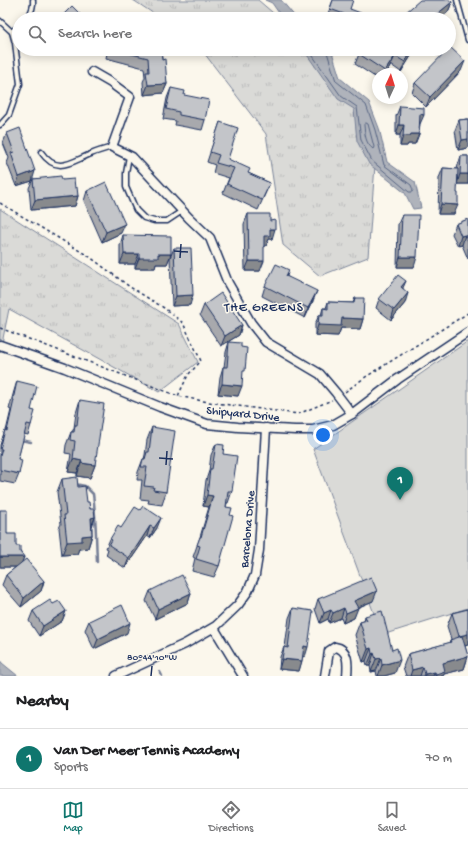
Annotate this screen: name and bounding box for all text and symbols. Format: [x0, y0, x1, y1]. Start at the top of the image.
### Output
search box [12, 12, 456, 56]
icon: search [26, 23, 48, 45]
text: Search here [58, 25, 132, 43]
north arrow [372, 68, 408, 104]
district label: THE GREENS [223, 301, 304, 316]
street label: Shipyard Drive [206, 404, 281, 426]
your location [313, 425, 333, 445]
pin: 1 [387, 467, 413, 500]
street label: Barcelona Drive [239, 489, 259, 569]
text: 80°44'10"W [127, 652, 178, 664]
text: Nearby [16, 692, 69, 712]
text: Van Der Meer Tennis Academy [54, 742, 239, 760]
text: 1 [26, 751, 32, 766]
text: 70 m [426, 751, 452, 766]
text: Sports [54, 760, 88, 775]
tab: Map [62, 799, 84, 835]
tab: Directions [209, 799, 253, 835]
tab: Saved [378, 799, 406, 835]

